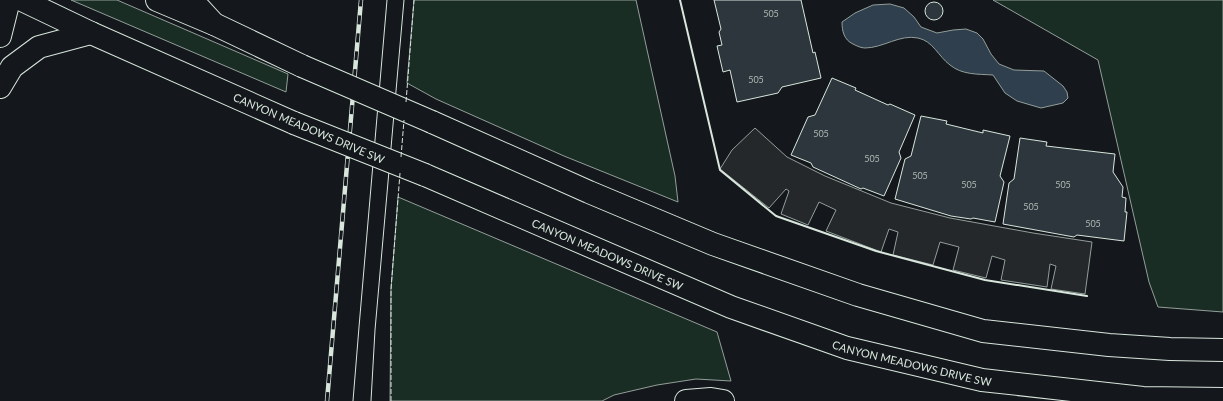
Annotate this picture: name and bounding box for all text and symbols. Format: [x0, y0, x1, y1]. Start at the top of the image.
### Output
house number: 505 [763, 8, 779, 19]
house number: 505 [748, 74, 764, 85]
street label: CANYON MEADOWS DRIVE SW [231, 90, 387, 166]
house number: 505 [813, 128, 829, 139]
house number: 505 [864, 153, 880, 164]
house number: 505 [912, 170, 928, 181]
house number: 505 [961, 179, 977, 190]
house number: 505 [1055, 179, 1071, 190]
house number: 505 [1023, 201, 1039, 212]
street label: CANYON MEADOWS DRIVE SW [530, 216, 686, 292]
house number: 505 [1085, 218, 1101, 229]
street label: CANYON MEADOWS DRIVE SW [831, 337, 993, 388]

